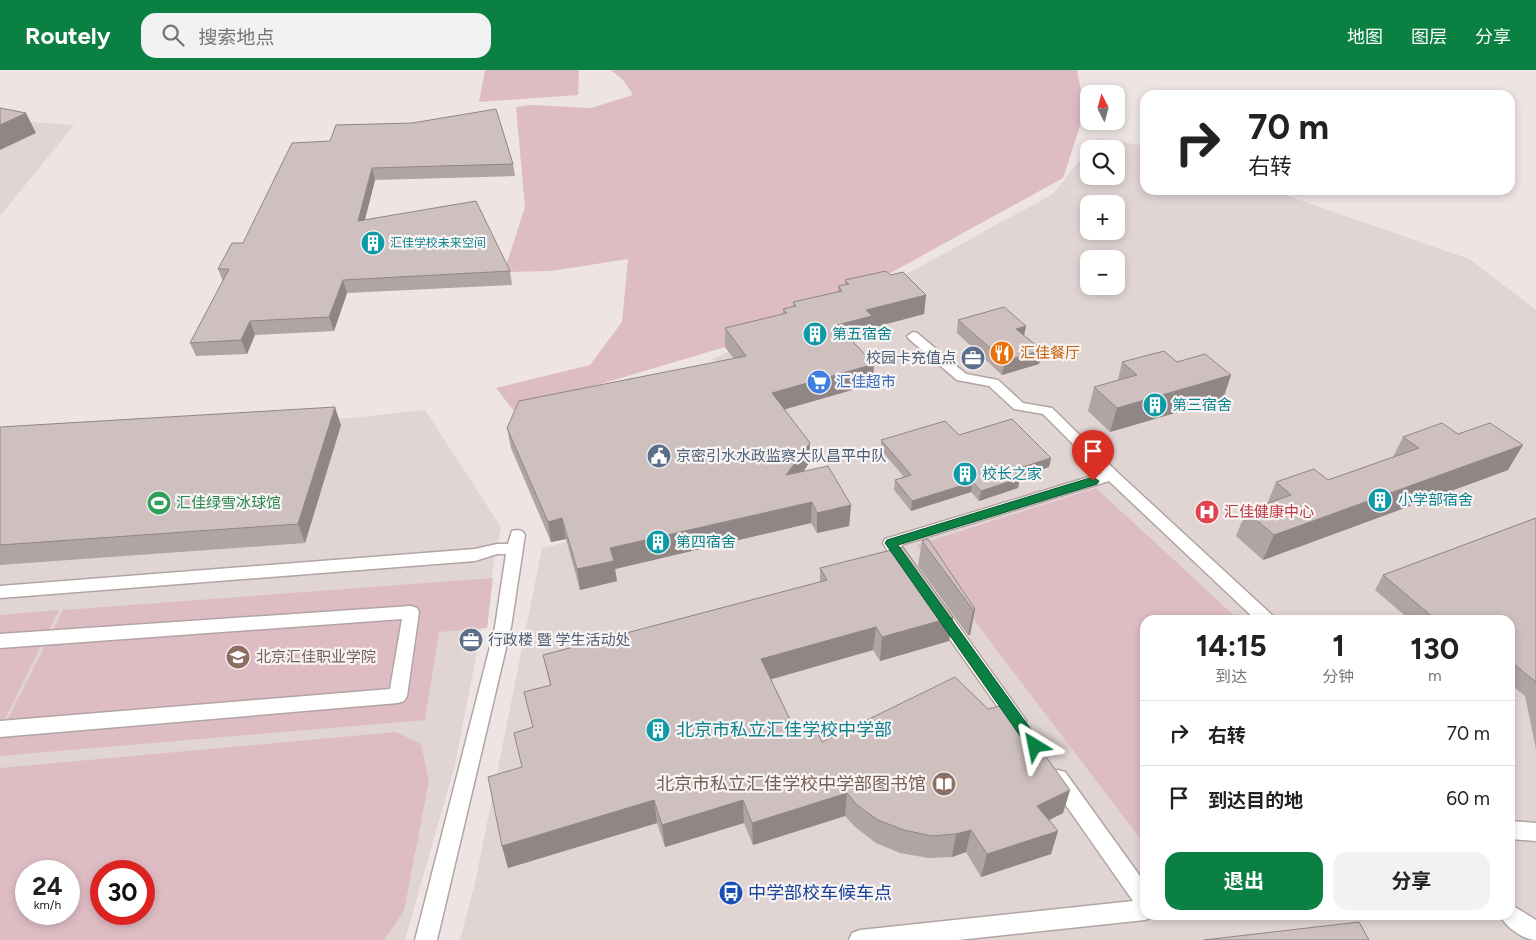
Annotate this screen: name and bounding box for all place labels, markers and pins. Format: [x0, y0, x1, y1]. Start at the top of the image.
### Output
building icon: 汇佳学校未来空间 [360, 230, 386, 256]
place label: 汇佳学校未来空间 [390, 236, 486, 250]
building icon: 第五宿舍 [802, 321, 828, 347]
place label: 第五宿舍 [832, 325, 892, 343]
restaurant icon: 汇佳餐厅 [989, 340, 1015, 366]
place label: 汇佳餐厅 [1020, 344, 1080, 362]
office icon: 校园卡充值点 [960, 345, 986, 371]
place label: 校园卡充值点 [866, 349, 956, 367]
supermarket icon: 汇佳超市 [806, 369, 832, 395]
place label: 汇佳超市 [836, 373, 896, 391]
building icon: 第三宿舍 [1142, 392, 1168, 418]
place label: 第三宿舍 [1172, 396, 1232, 414]
pin [1072, 430, 1114, 481]
public building icon: 京密引水水政监察大队昌平中队 [646, 443, 672, 469]
place label: 京密引水水政监察大队昌平中队 [676, 447, 886, 465]
building icon: 校长之家 [952, 461, 978, 487]
place label: 校长之家 [982, 465, 1042, 483]
building icon: 小学部宿舍 [1367, 487, 1393, 513]
sports icon: 汇佳绿雪冰球馆 [146, 490, 172, 516]
place label: 小学部宿舍 [1398, 491, 1473, 509]
place label: 汇佳绿雪冰球馆 [176, 494, 281, 512]
hospital icon: 汇佳健康中心 [1194, 499, 1220, 525]
place label: 汇佳健康中心 [1224, 503, 1314, 521]
building icon: 第四宿舍 [645, 529, 671, 555]
place label: 第四宿舍 [676, 533, 736, 551]
office icon: 行政楼 暨 学生活动处 [458, 627, 484, 653]
place label: 行政楼 暨 学生活动处 [488, 631, 630, 649]
school or university icon: 北京汇佳职业学院 [225, 644, 251, 670]
place label: 北京汇佳职业学院 [256, 648, 376, 666]
building icon: 北京市私立汇佳学校中学部 [645, 717, 671, 743]
place label: 北京市私立汇佳学校中学部 [676, 719, 892, 741]
library icon: 北京市私立汇佳学校中学部图书馆 [931, 771, 957, 797]
place label: 北京市私立汇佳学校中学部图书馆 [656, 773, 926, 795]
bus stop icon: 中学部校车候车点 [718, 880, 744, 906]
place label: 中学部校车候车点 [748, 882, 892, 904]

